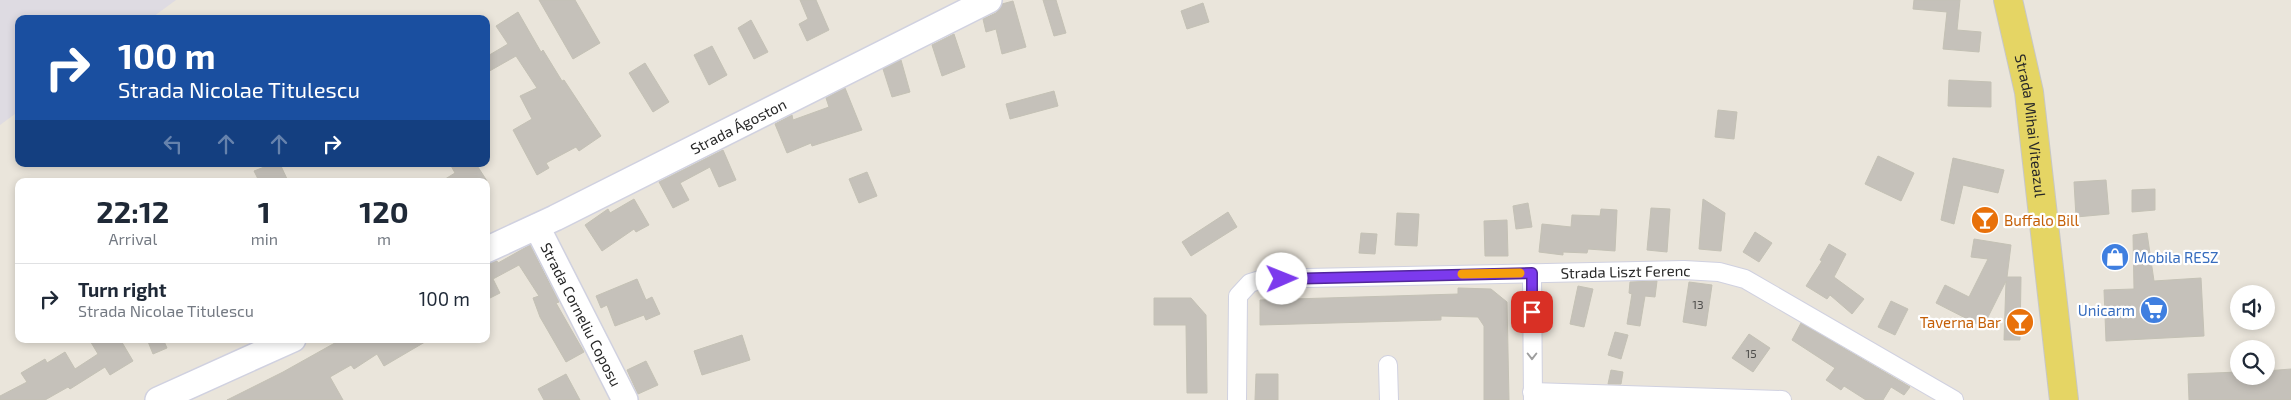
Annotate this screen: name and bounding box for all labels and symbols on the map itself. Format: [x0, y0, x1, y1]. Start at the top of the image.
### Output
street label: Strada Mihai Viteazul [2012, 52, 2050, 199]
street label: Strada Ágoston [687, 94, 789, 158]
bar icon: Buffalo Bill [1970, 205, 2000, 235]
place label: Buffalo Bill [2004, 211, 2080, 229]
street label: Strada Corneliu Coposu [537, 239, 626, 389]
shop icon: Mobila RESZ [2100, 242, 2130, 272]
place label: Mobila RESZ [2134, 248, 2219, 266]
position arrow [1255, 252, 1307, 304]
street label: Strada Liszt Ferenc [1560, 261, 1691, 282]
pin [1511, 291, 1553, 333]
supermarket icon: Unicarm [2139, 295, 2169, 325]
house number: 13 [1692, 297, 1704, 311]
place label: Unicarm [2078, 301, 2135, 319]
bar icon: Taverna Bar [2005, 307, 2035, 337]
place label: Taverna Bar [1920, 313, 2001, 331]
house number: 15 [1745, 346, 1757, 360]
one-way arrow [1527, 353, 1537, 361]

